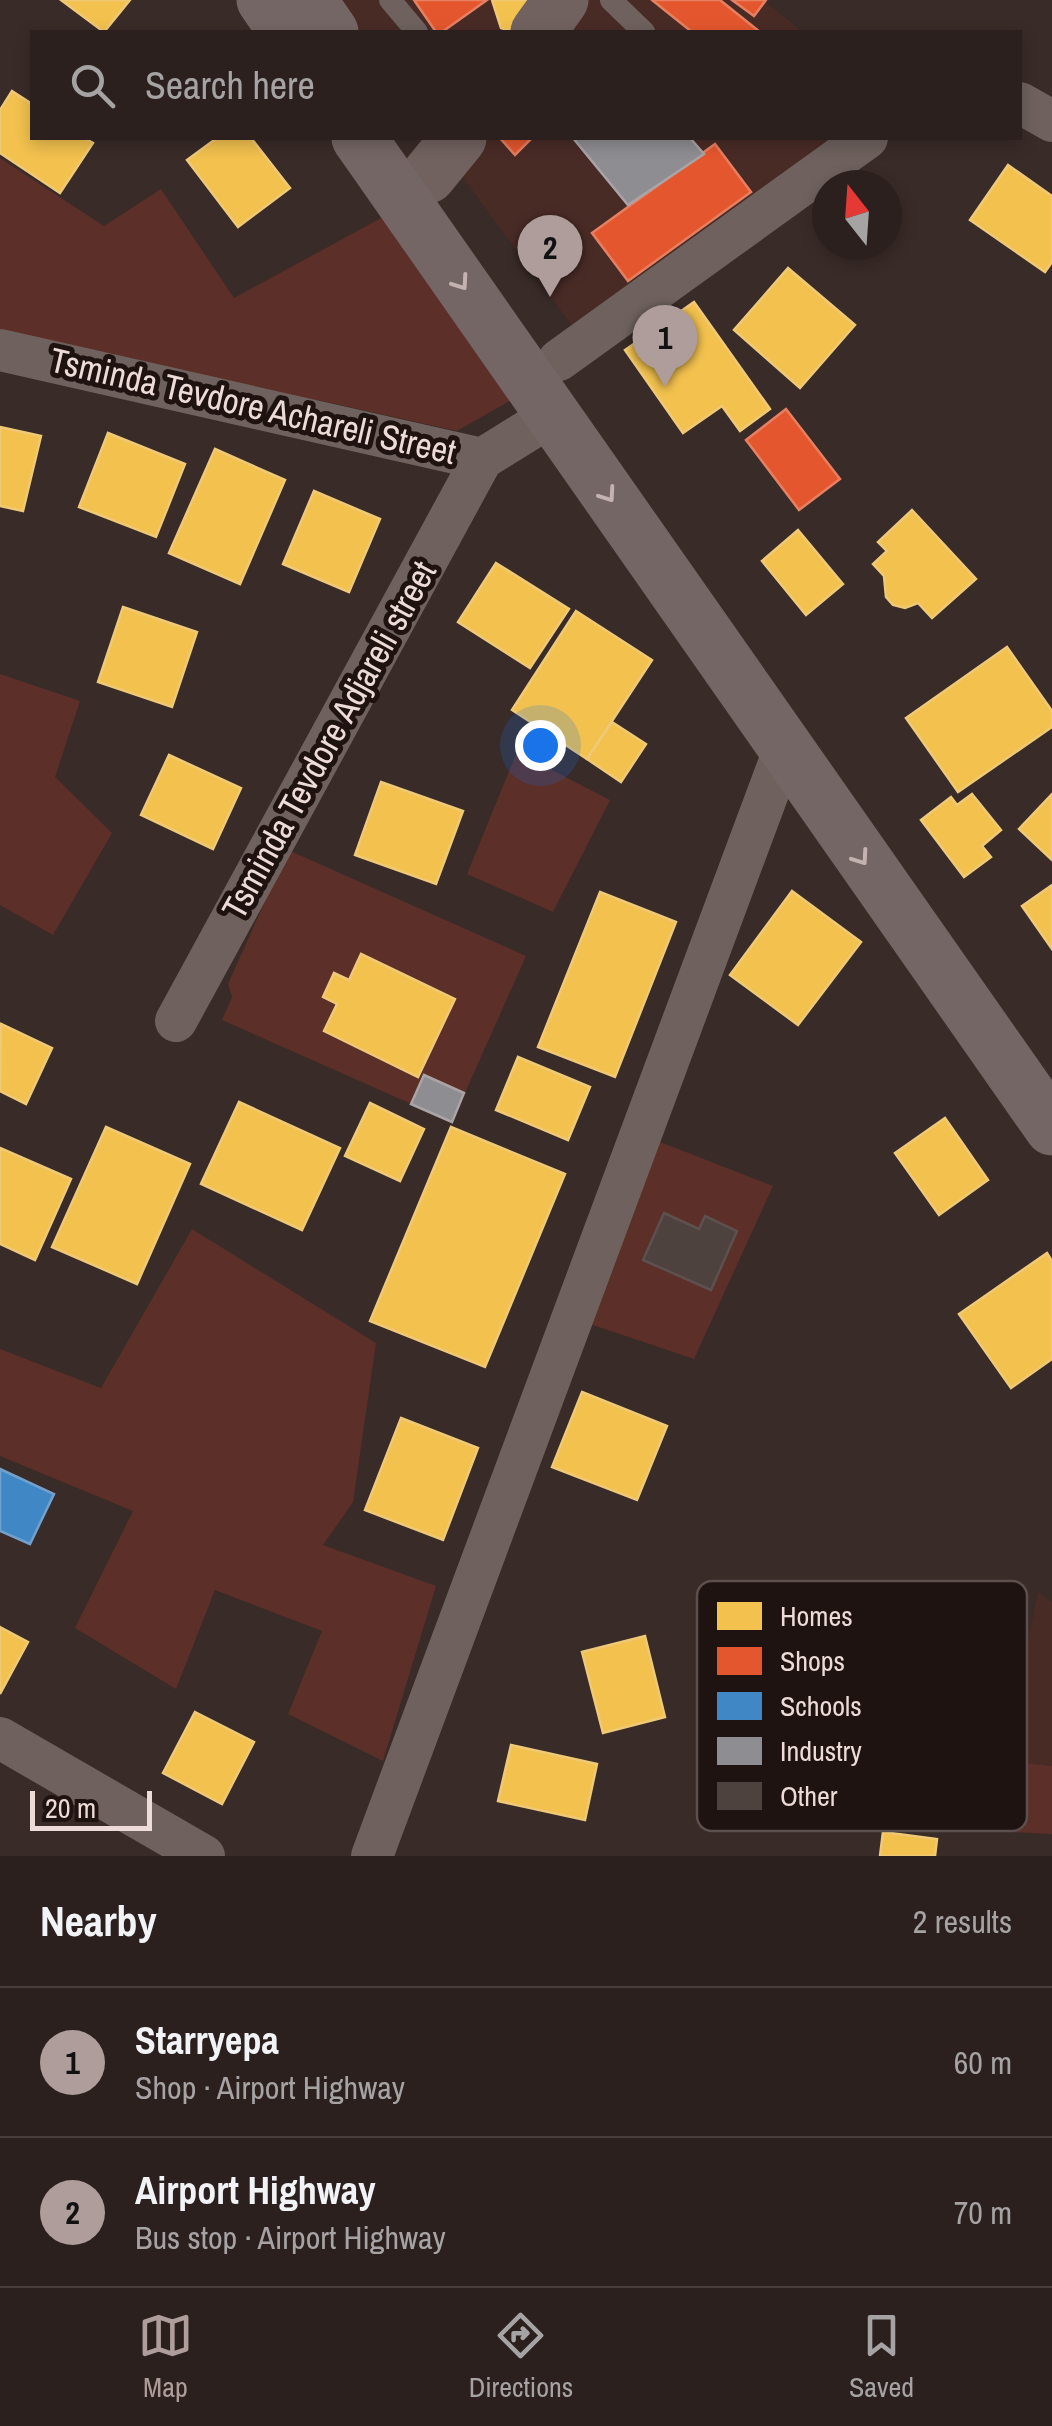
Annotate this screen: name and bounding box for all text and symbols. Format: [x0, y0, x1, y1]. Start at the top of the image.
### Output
search box [30, 30, 1022, 140]
icon: search [65, 58, 120, 113]
text: Search here [145, 60, 315, 111]
north arrow [812, 170, 902, 260]
pin: 2 [518, 214, 582, 297]
one-way arrow [449, 272, 467, 291]
pin: 1 [632, 304, 698, 387]
street label: Tsminda Tevdore Achareli Street [46, 336, 461, 475]
one-way arrow [596, 484, 615, 502]
street label: Tsminda Tevdore Adjareli street [210, 552, 447, 927]
your location [515, 720, 566, 771]
one-way arrow [849, 846, 867, 865]
legend [697, 1581, 1027, 1831]
text: Homes [780, 1597, 853, 1635]
text: Shops [780, 1642, 845, 1680]
text: Schools [780, 1687, 862, 1725]
text: Industry [780, 1732, 862, 1770]
text: Other [780, 1777, 838, 1815]
scale bar [30, 1786, 152, 1830]
text: 20 m [45, 1789, 96, 1827]
text: Nearby [40, 1893, 157, 1949]
text: 2 results [913, 1900, 1012, 1943]
text: Starryepa [135, 2015, 279, 2066]
text: 1 [65, 2041, 80, 2084]
text: 60 m [954, 2041, 1012, 2084]
text: Shop · Airport Highway [135, 2066, 405, 2109]
text: Airport Highway [135, 2165, 376, 2216]
text: 2 [65, 2191, 80, 2234]
text: 70 m [954, 2191, 1012, 2234]
text: Bus stop · Airport Highway [135, 2216, 446, 2259]
tab: Map [138, 2308, 193, 2406]
tab: Directions [469, 2308, 573, 2406]
tab: Saved [849, 2308, 914, 2406]

